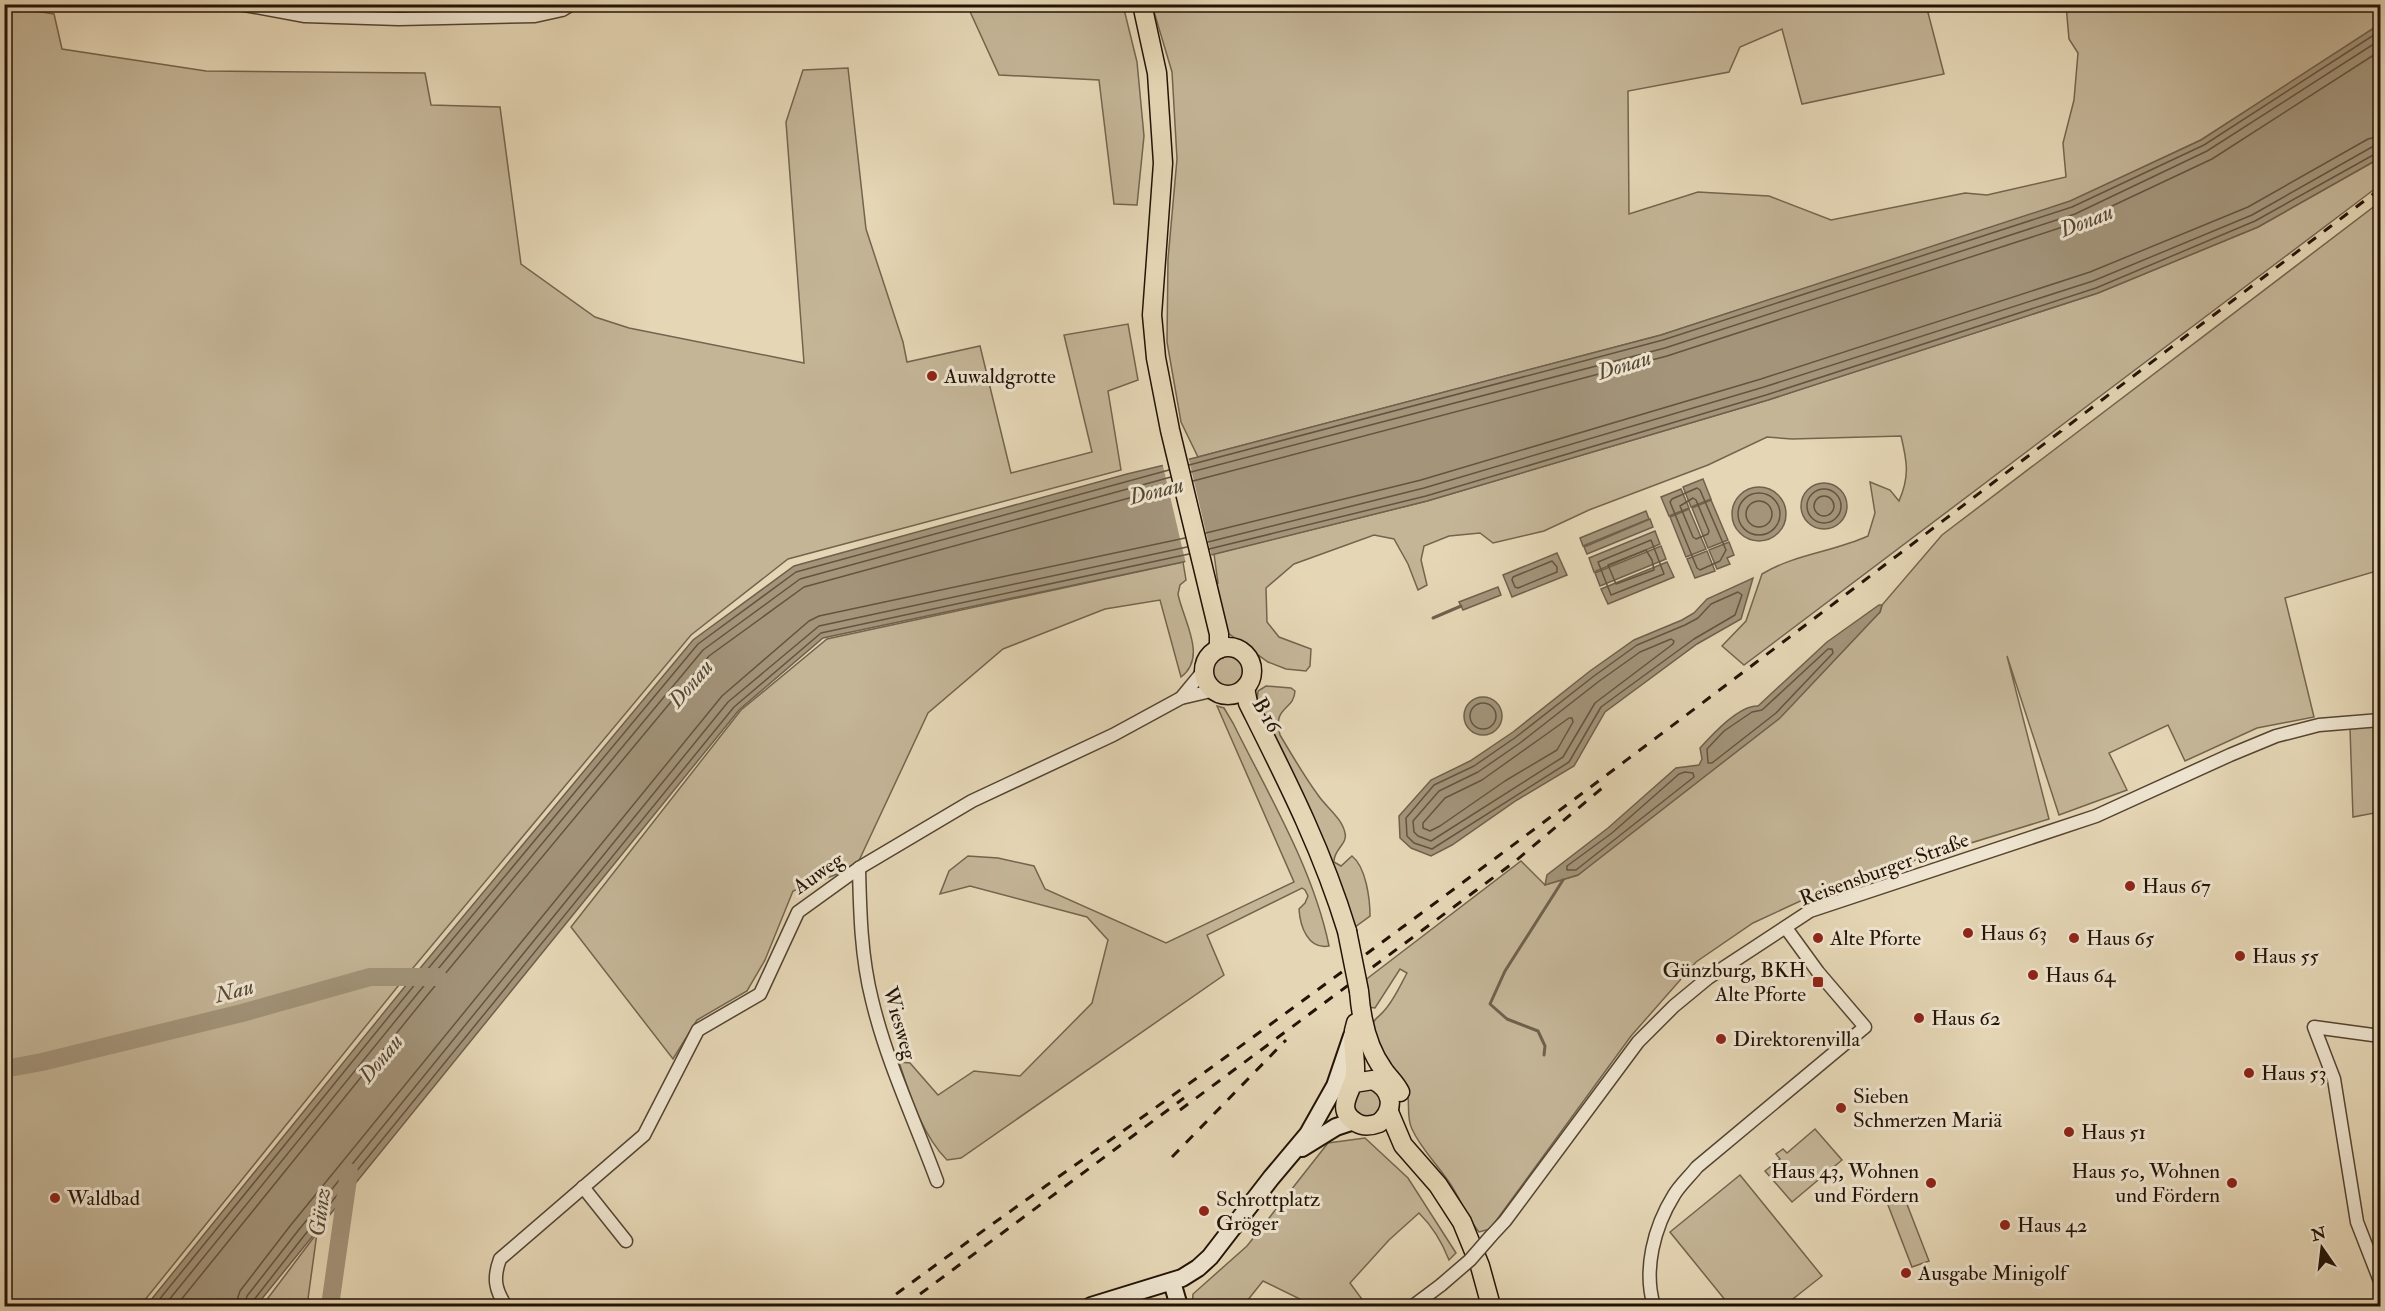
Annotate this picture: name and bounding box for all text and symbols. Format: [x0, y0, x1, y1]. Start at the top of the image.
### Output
water label: Donau [2055, 198, 2117, 244]
water label: Donau [1593, 344, 1655, 387]
place label: Auwaldgrotte [943, 363, 1056, 390]
marker: Auwaldgrotte [925, 369, 939, 383]
water label: Donau [1125, 471, 1186, 511]
water label: Donau [662, 654, 719, 714]
street label: B 16 [1246, 693, 1288, 739]
street label: Reisensburger Straße [1796, 826, 1973, 913]
street label: Auweg [787, 846, 849, 901]
place label: Haus 67 [2142, 873, 2211, 900]
marker: Haus 67 [2123, 879, 2137, 893]
place label: Haus 63 [1980, 920, 2047, 947]
place label: Alte Pforte [1829, 925, 1921, 952]
place label: Haus 65 [2086, 925, 2155, 952]
marker: Haus 63 [1961, 926, 1975, 940]
marker: Alte Pforte [1811, 931, 1825, 945]
marker: Haus 65 [2067, 931, 2081, 945]
place label: Haus 55 [2252, 943, 2320, 970]
marker: Haus 55 [2233, 949, 2247, 963]
place label: Günzburg, BKH Alte Pforte [1662, 957, 1806, 1008]
place label: Haus 64 [2045, 962, 2117, 989]
marker: Haus 64 [2026, 968, 2040, 982]
water label: Nau [211, 972, 257, 1010]
marker: Günzburg, BKH Alte Pforte [1811, 975, 1825, 989]
street label: Wiesweg [876, 983, 923, 1063]
place label: Haus 62 [1931, 1005, 2001, 1032]
marker: Haus 62 [1912, 1011, 1926, 1025]
place label: Direktorenvilla [1733, 1026, 1860, 1053]
water label: Donau [352, 1029, 409, 1089]
marker: Direktorenvilla [1714, 1032, 1728, 1046]
place label: Haus 53 [2261, 1060, 2327, 1087]
marker: Haus 53 [2242, 1066, 2256, 1080]
place label: Sieben Schmerzen Mariä [1853, 1083, 2002, 1134]
marker: Sieben Schmerzen Mariä [1834, 1101, 1848, 1115]
place label: Haus 51 [2081, 1119, 2146, 1146]
marker: Haus 51 [2062, 1125, 2076, 1139]
place label: Haus 43, Wohnen und Fördern [1771, 1158, 1919, 1209]
place label: Haus 50, Wohnen und Fördern [2072, 1158, 2220, 1209]
marker: Haus 43, Wohnen und Fördern [1924, 1176, 1938, 1190]
marker: Haus 50, Wohnen und Fördern [2225, 1176, 2239, 1190]
place label: Waldbad [66, 1185, 141, 1212]
water label: Günz [303, 1186, 337, 1238]
place label: Schrottplatz Gröger [1216, 1186, 1320, 1237]
marker: Waldbad [48, 1191, 62, 1205]
marker: Schrottplatz Gröger [1197, 1204, 1211, 1218]
place label: Haus 42 [2017, 1212, 2087, 1239]
marker: Haus 42 [1998, 1218, 2012, 1232]
north arrow [2292, 1218, 2352, 1278]
text: N [2308, 1223, 2329, 1246]
place label: Ausgabe Minigolf [1917, 1260, 2070, 1287]
marker: Ausgabe Minigolf [1899, 1266, 1913, 1280]

